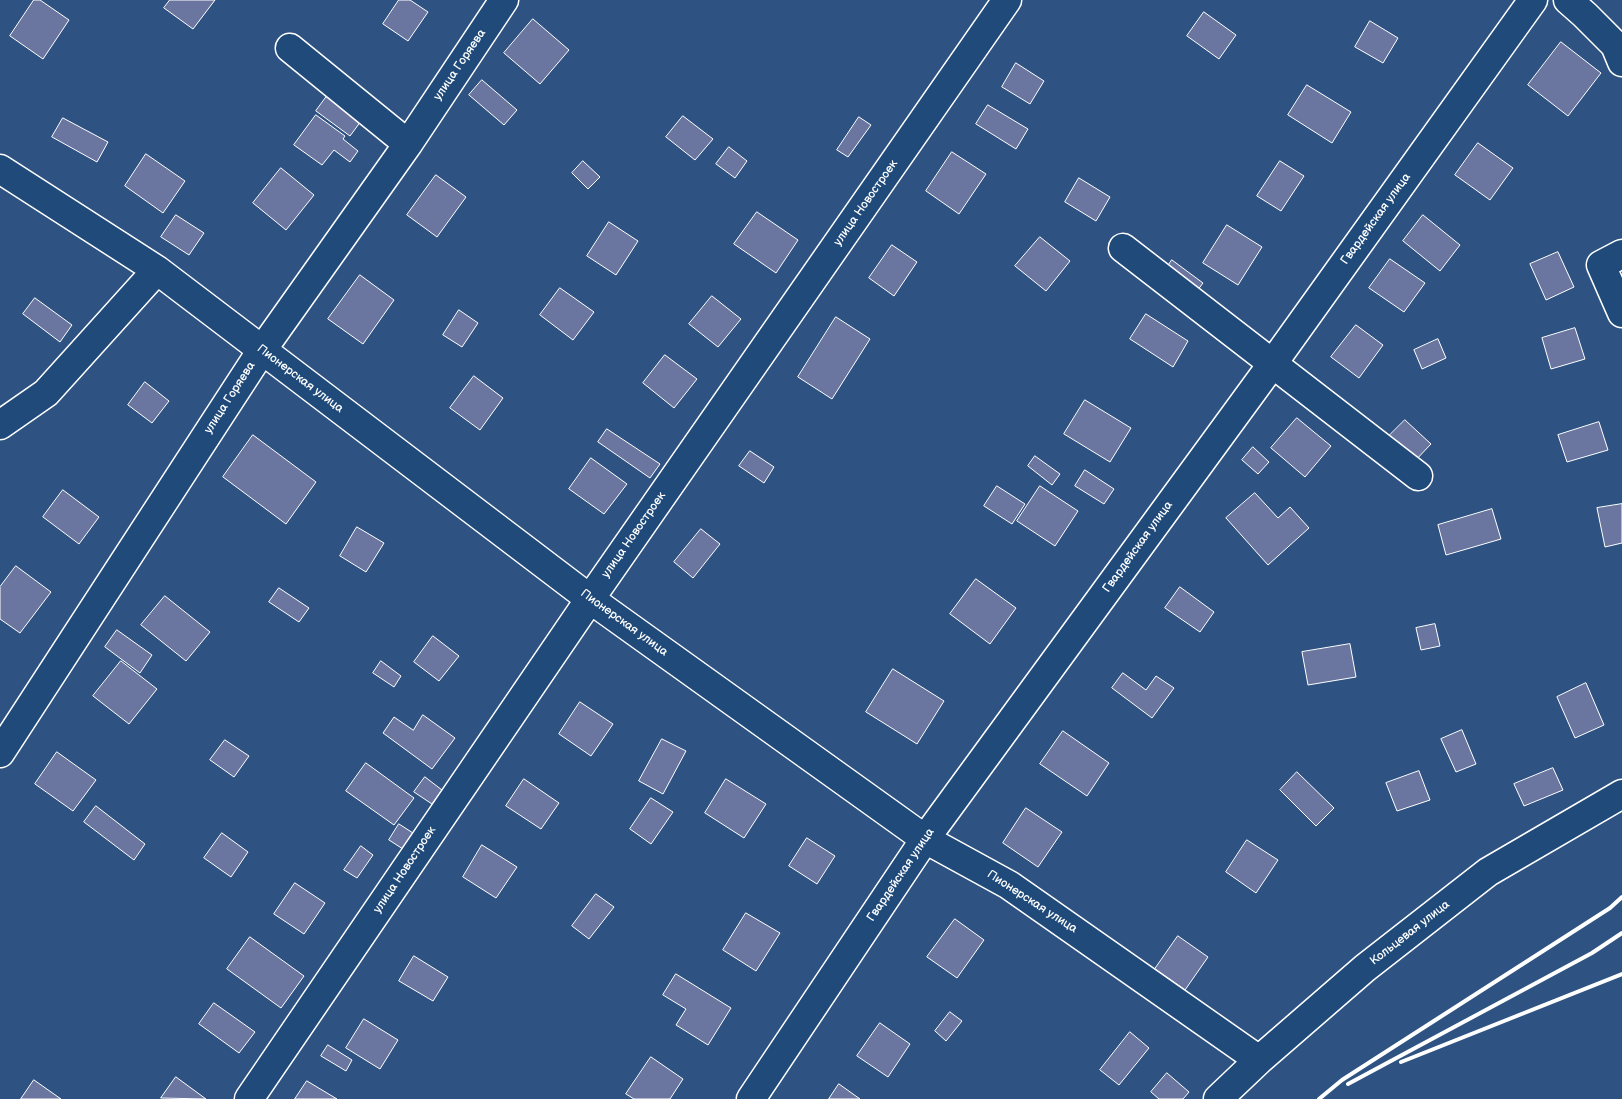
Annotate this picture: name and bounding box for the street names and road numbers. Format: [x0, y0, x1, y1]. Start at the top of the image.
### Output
street label: улица Горяева [431, 27, 489, 103]
street label: улица Новостроек [831, 157, 901, 249]
street label: Гвардейская улица [1338, 170, 1414, 268]
street label: Пионерская улица [254, 342, 346, 416]
street label: улица Горяева [201, 359, 259, 437]
street label: улица Новостроек [599, 489, 669, 581]
street label: Гвардейская улица [1100, 498, 1176, 596]
street label: Пионерская улица [578, 586, 670, 660]
street label: улица Новостроек [371, 824, 439, 916]
street label: Гвардейская улица [864, 826, 938, 924]
street label: Пионерская улица [984, 868, 1080, 936]
street label: Кольцевая улица [1367, 898, 1453, 968]

